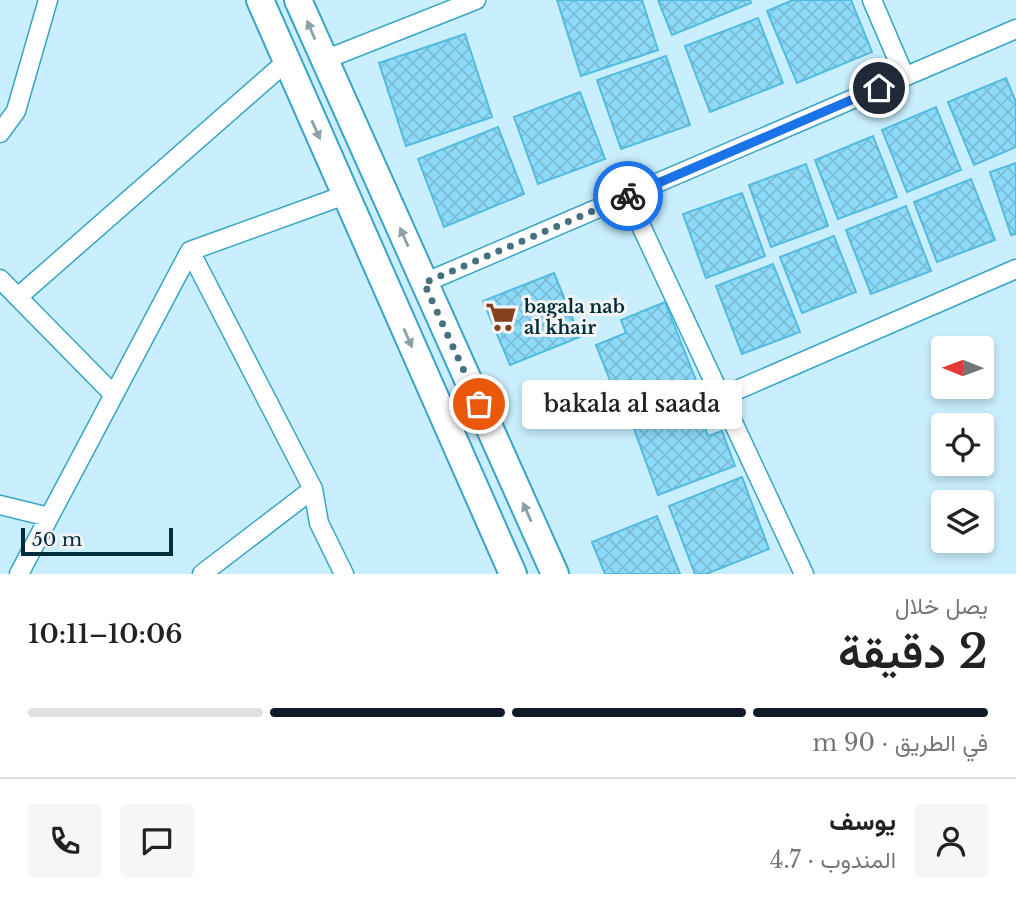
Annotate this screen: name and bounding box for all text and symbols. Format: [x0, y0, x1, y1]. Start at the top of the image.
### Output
one-way arrow [305, 19, 316, 40]
pin [849, 58, 909, 118]
icon: home [860, 69, 898, 107]
one-way arrow [310, 120, 322, 140]
courier [593, 161, 663, 231]
icon: bike [609, 177, 647, 215]
one-way arrow [398, 227, 409, 248]
place label: bagala nab al khair [523, 296, 625, 339]
supermarket icon: bagala nab al khair [484, 300, 518, 334]
one-way arrow [402, 328, 414, 348]
north arrow [931, 336, 994, 399]
map controls [931, 336, 994, 553]
pin [449, 374, 509, 434]
callout: bakala al saada [521, 380, 742, 428]
icon: bag [460, 385, 498, 423]
text: bakala al saada [544, 390, 720, 418]
button: locate [931, 413, 994, 476]
button: layers [931, 490, 994, 553]
one-way arrow [521, 502, 533, 522]
scale bar [21, 525, 173, 557]
text: 50 m [32, 528, 82, 551]
text: يصل خلال [895, 592, 988, 620]
text: 10:06–10:11 [28, 618, 183, 650]
text: 2 دقيقة [838, 623, 988, 680]
text: في الطريق · 90 m [812, 729, 988, 757]
button: phone [28, 804, 102, 878]
button: chat [120, 804, 194, 878]
button: person [914, 804, 988, 878]
text: يوسف [829, 805, 896, 837]
text: المندوب · 4.7 [770, 846, 896, 874]

